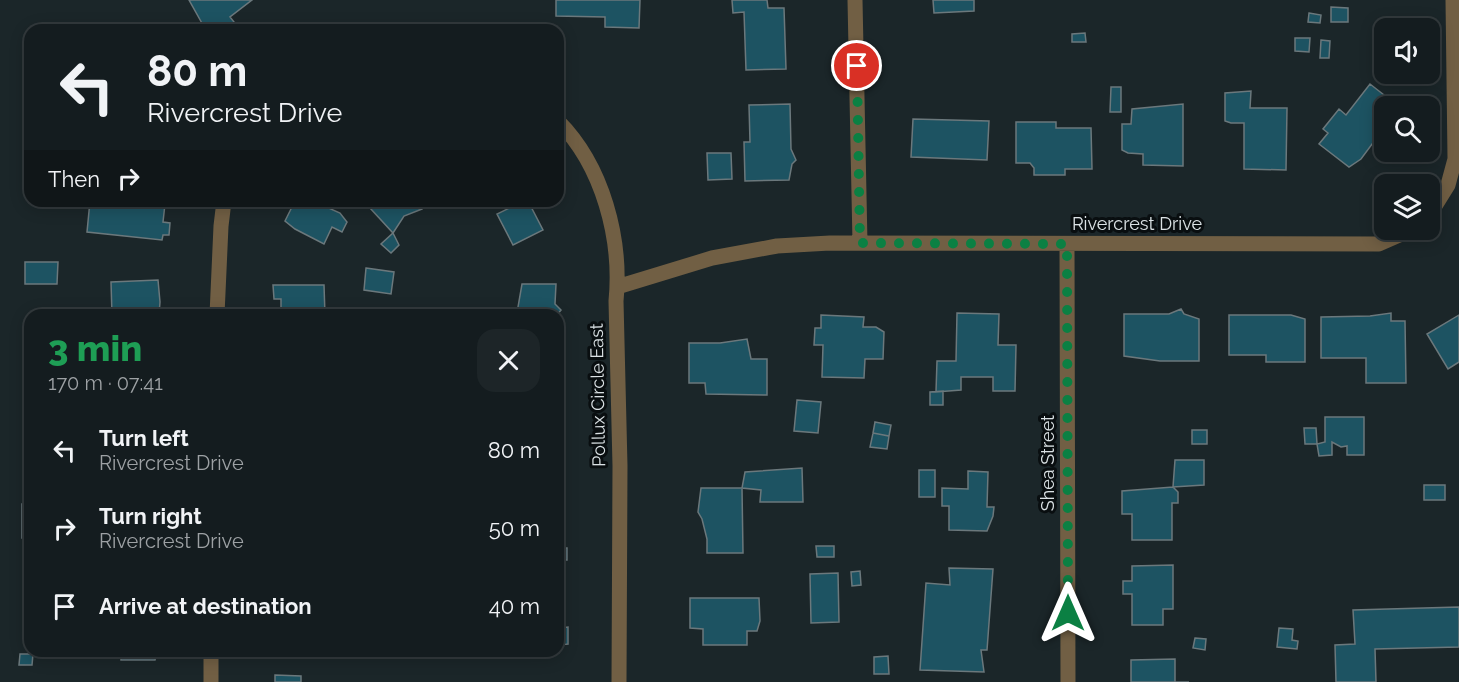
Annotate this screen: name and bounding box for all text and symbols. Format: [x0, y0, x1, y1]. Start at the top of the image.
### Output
map controls [1374, 18, 1440, 240]
button: sound [1374, 18, 1440, 84]
pin [831, 40, 882, 91]
text: 80 m [147, 47, 247, 96]
icon: left [48, 48, 126, 126]
icon: arrive [840, 49, 873, 82]
button: search [1374, 96, 1440, 162]
text: Rivercrest Drive [147, 97, 342, 128]
icon: right [112, 162, 145, 195]
text: Then [48, 166, 100, 192]
button: layers [1374, 174, 1440, 240]
street label: Rivercrest Drive [1072, 213, 1203, 234]
street label: Pollux Circle East [586, 323, 609, 467]
text: 3 min [48, 327, 142, 369]
button: close [477, 329, 540, 392]
text: 170 m · 07:41 [48, 371, 163, 395]
street label: Shea Street [1037, 415, 1058, 511]
text: Turn left [99, 425, 189, 451]
icon: left [48, 434, 81, 467]
text: 80 m [488, 437, 540, 463]
text: Rivercrest Drive [99, 451, 244, 475]
text: Turn right [99, 503, 202, 529]
icon: right [48, 512, 81, 545]
text: 50 m [489, 515, 540, 541]
text: Rivercrest Drive [99, 529, 244, 553]
position arrow [1036, 581, 1100, 645]
icon: arrive [48, 590, 81, 623]
text: Arrive at destination [99, 593, 312, 619]
text: 40 m [489, 593, 540, 619]

